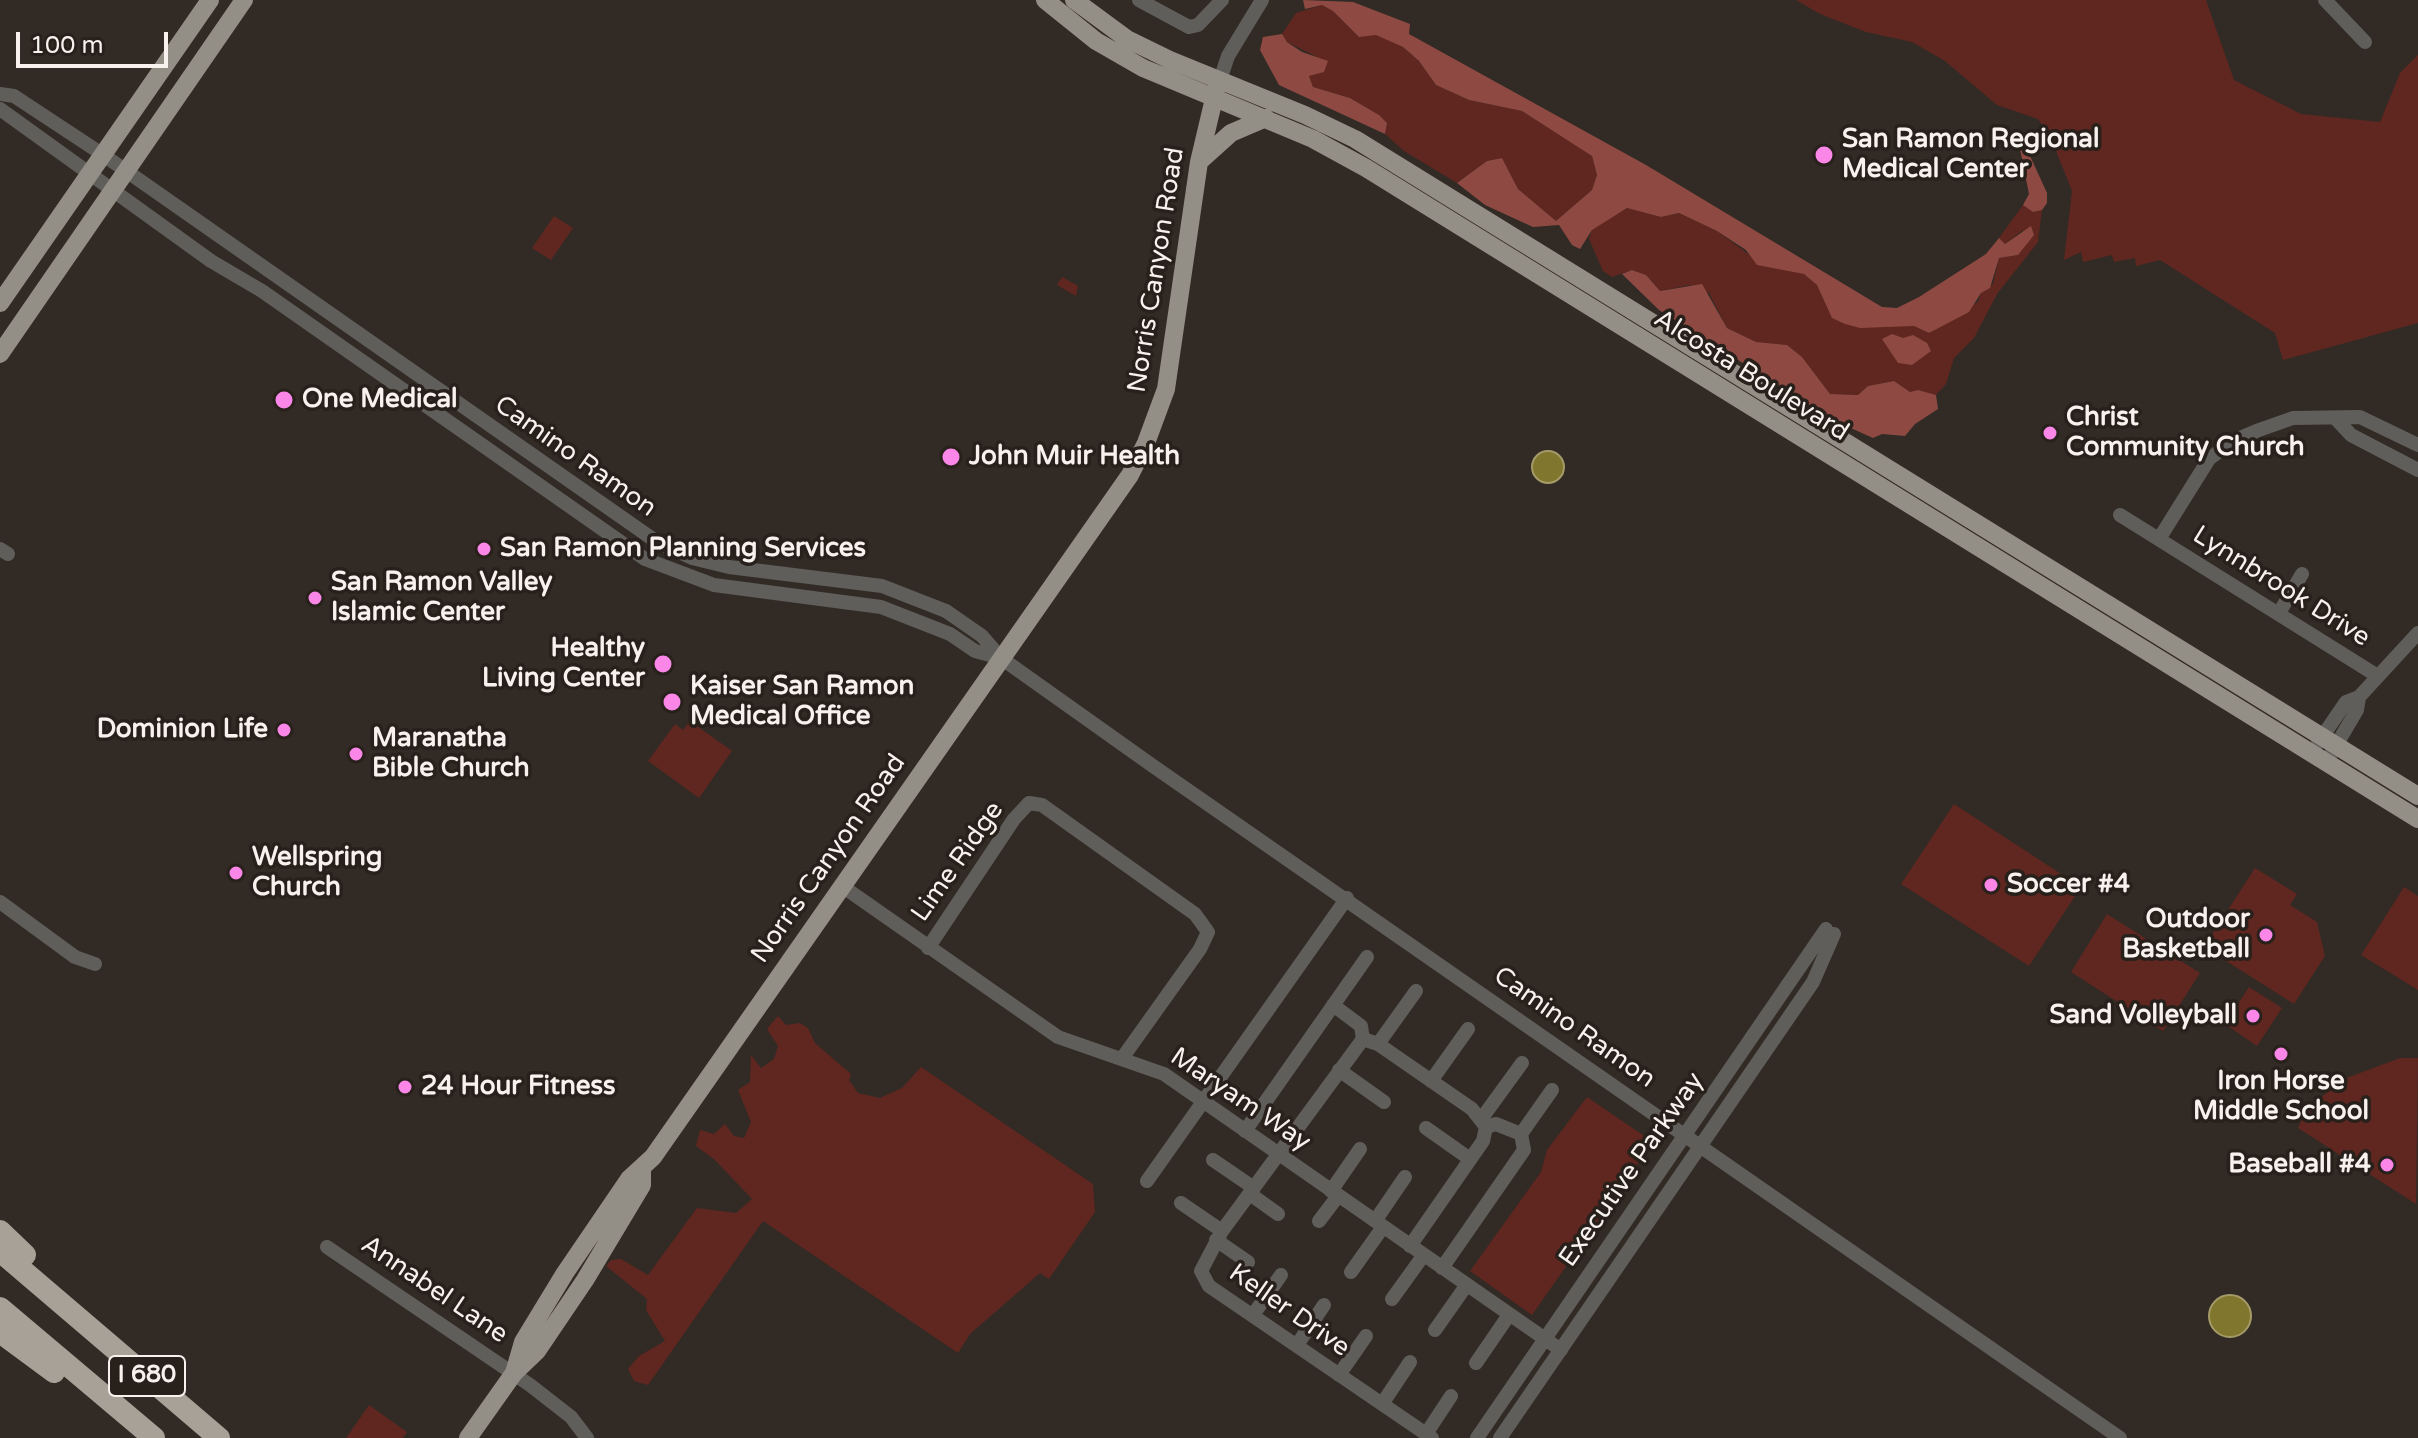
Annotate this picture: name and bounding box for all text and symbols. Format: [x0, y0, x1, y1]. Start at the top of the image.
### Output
scale bar [20, 16, 172, 66]
text: 100 m [30, 31, 104, 60]
place label: San Ramon Regional Medical Center [1842, 124, 2099, 186]
marker: San Ramon Regional Medical Center [1813, 144, 1835, 166]
street label: Norris Canyon Road [1122, 145, 1192, 395]
street label: Alcosta Boulevard [1648, 303, 1854, 449]
place label: One Medical [302, 384, 457, 416]
marker: One Medical [273, 389, 295, 411]
street label: Camino Ramon [488, 390, 662, 524]
place label: Christ Community Church [2066, 402, 2305, 464]
marker: Christ Community Church [2041, 424, 2059, 442]
place label: John Muir Health [969, 441, 1180, 473]
marker: John Muir Health [940, 446, 962, 468]
street label: Lynnbrook Drive [2187, 520, 2375, 654]
place label: San Ramon Planning Services [500, 533, 866, 565]
marker: San Ramon Planning Services [475, 540, 493, 558]
place label: San Ramon Valley Islamic Center [331, 567, 552, 628]
marker: San Ramon Valley Islamic Center [306, 589, 324, 607]
place label: Healthy Living Center [482, 633, 645, 694]
marker: Healthy Living Center [652, 653, 674, 675]
place label: Kaiser San Ramon Medical Office [690, 671, 914, 732]
marker: Kaiser San Ramon Medical Office [661, 691, 683, 713]
place label: Dominion Life [97, 714, 268, 746]
marker: Dominion Life [275, 721, 293, 739]
place label: Maranatha Bible Church [372, 723, 530, 784]
marker: Maranatha Bible Church [347, 745, 365, 763]
street label: Norris Canyon Road [745, 749, 913, 969]
street label: Lime Ridge [905, 796, 1011, 928]
place label: Wellspring Church [252, 842, 382, 904]
marker: Wellspring Church [227, 864, 245, 882]
place label: Soccer #4 [2007, 869, 2130, 901]
marker: Soccer #4 [1982, 876, 2000, 894]
place label: Outdoor Basketball [2122, 904, 2250, 966]
marker: Outdoor Basketball [2257, 926, 2275, 944]
street label: Camino Ramon [1487, 961, 1661, 1095]
place label: Sand Volleyball [2049, 1000, 2237, 1032]
marker: Sand Volleyball [2244, 1007, 2262, 1025]
street label: Maryam Way [1164, 1042, 1316, 1158]
marker: Iron Horse Middle School [2272, 1045, 2290, 1063]
place label: Iron Horse Middle School [2193, 1066, 2369, 1128]
street label: Executive Parkway [1553, 1067, 1711, 1273]
place label: 24 Hour Fitness [421, 1071, 615, 1103]
marker: 24 Hour Fitness [396, 1078, 414, 1096]
place label: Baseball #4 [2228, 1149, 2371, 1181]
marker: Baseball #4 [2378, 1156, 2396, 1174]
street label: Annabel Lane [355, 1230, 513, 1350]
street label: Keller Drive [1222, 1258, 1356, 1364]
road number: I 680 [109, 1356, 185, 1396]

